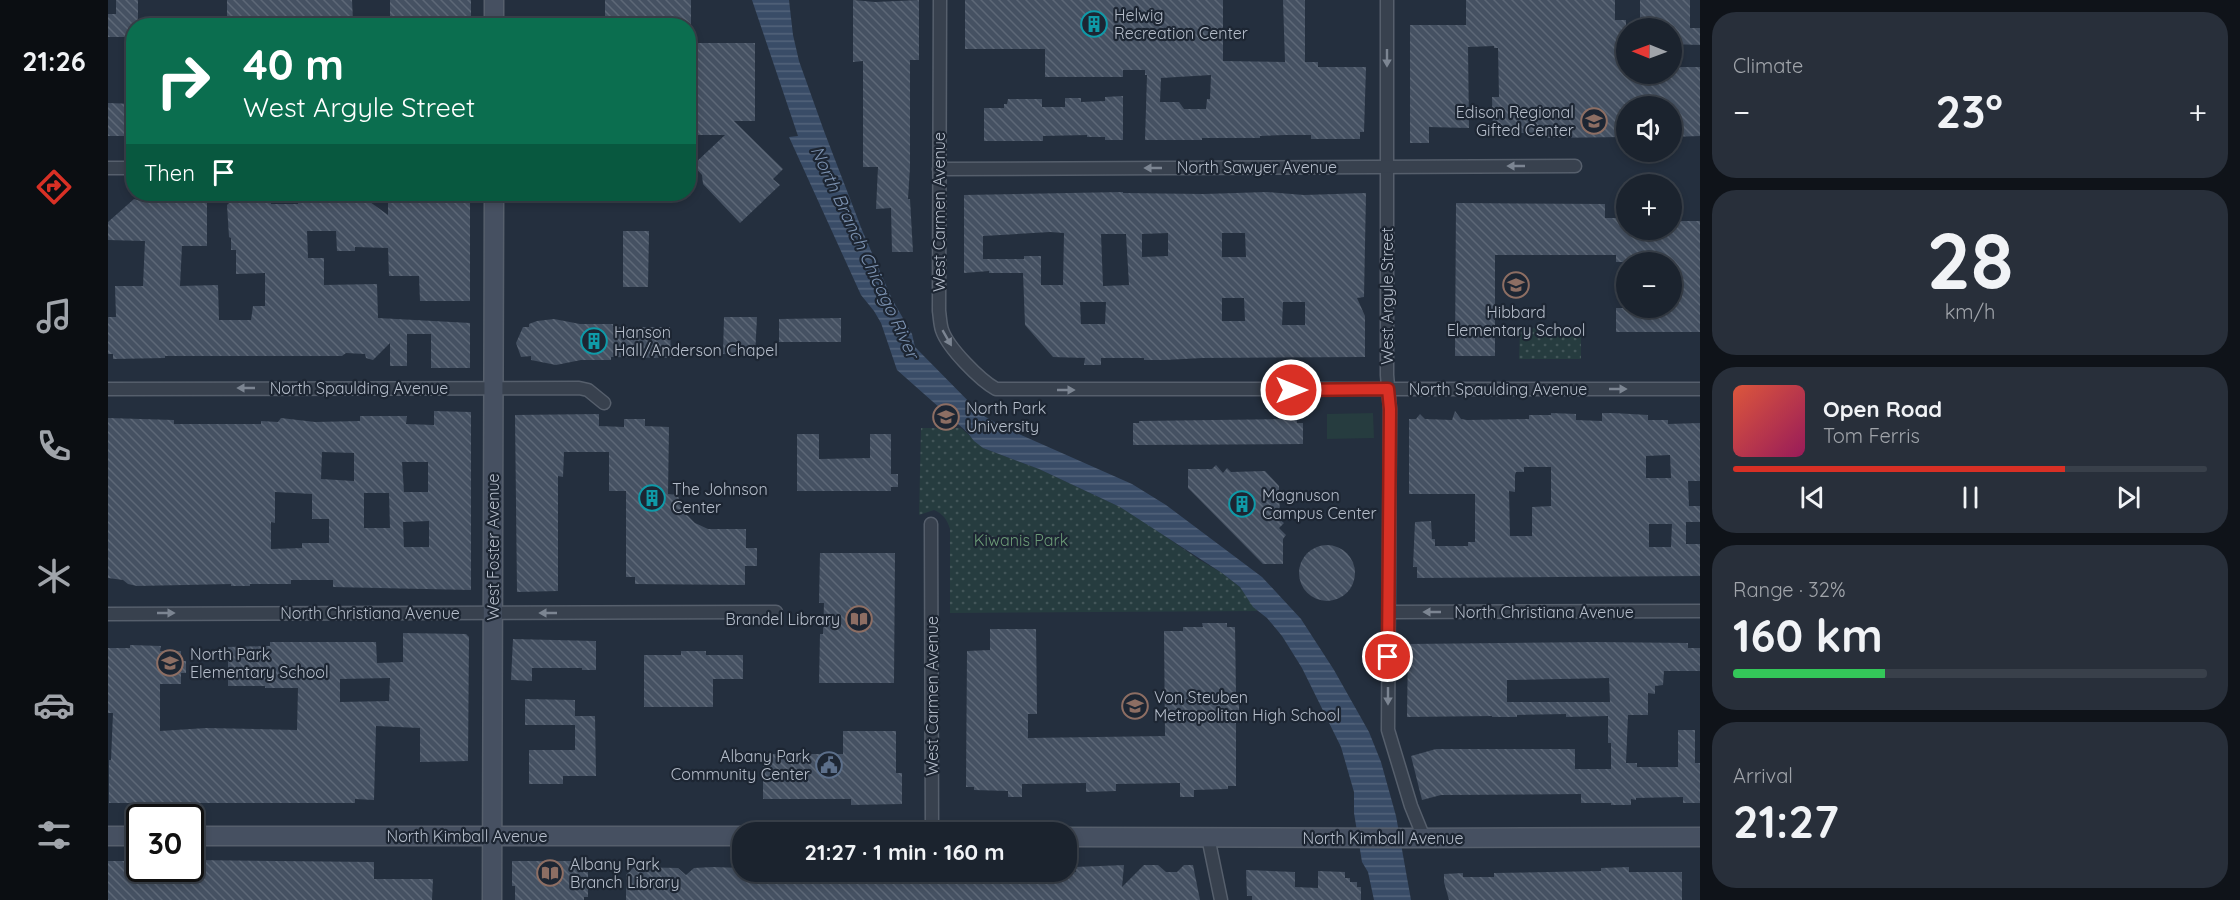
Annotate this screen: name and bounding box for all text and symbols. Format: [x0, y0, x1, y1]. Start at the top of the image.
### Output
place label: Helwig Recreation Center [1114, 5, 1248, 43]
building icon: Helwig Recreation Center [1079, 9, 1109, 39]
north arrow [1616, 18, 1682, 84]
map controls [1616, 18, 1682, 318]
text: 40 m [243, 38, 344, 91]
icon: right [144, 42, 222, 120]
text: 21:26 [22, 44, 86, 78]
one-way arrow [1382, 49, 1392, 68]
text: Climate [1733, 53, 1803, 78]
text: 23° [1936, 83, 2003, 139]
text: West Argyle Street [243, 90, 475, 124]
text: − [1733, 91, 1750, 132]
text: + [2188, 91, 2207, 132]
button: sound [1616, 96, 1682, 162]
place label: Edison Regional Gifted Center [1456, 102, 1574, 140]
school or university icon: Edison Regional Gifted Center [1579, 106, 1609, 136]
street label: West Carmen Avenue [929, 132, 949, 292]
water label: North Branch Chicago River [806, 142, 925, 364]
icon: arrive [207, 156, 240, 189]
street label: North Sawyer Avenue [1177, 157, 1337, 177]
text: Then [144, 159, 195, 187]
one-way arrow [1507, 161, 1526, 171]
one-way arrow [1144, 163, 1163, 173]
icon: directions [33, 166, 75, 208]
button: + [1616, 174, 1682, 240]
text: 28 [1926, 211, 2014, 309]
street label: West Argyle Street [1377, 227, 1397, 365]
button: − [1616, 252, 1682, 318]
school or university icon: Hibbard Elementary School [1501, 270, 1531, 300]
icon: music [33, 295, 75, 337]
text: km/h [1945, 299, 1995, 324]
place label: Hibbard Elementary School [1447, 302, 1585, 340]
place label: Hanson Hall/Anderson Chapel [614, 322, 778, 360]
building icon: Hanson Hall/Anderson Chapel [579, 326, 609, 356]
one-way arrow [942, 330, 952, 347]
position arrow [1259, 358, 1323, 422]
street label: North Spaulding Avenue [270, 378, 448, 398]
street label: North Spaulding Avenue [1409, 379, 1587, 399]
one-way arrow [236, 383, 255, 393]
one-way arrow [1609, 384, 1628, 394]
one-way arrow [1057, 385, 1076, 395]
text: Open Road [1823, 395, 1942, 423]
place label: North Park University [966, 398, 1046, 436]
school or university icon: North Park University [931, 402, 961, 432]
text: Tom Ferris [1823, 423, 1920, 448]
icon: phone [33, 425, 75, 467]
street label: West Foster Avenue [483, 473, 503, 621]
place label: The Johnson Center [672, 479, 768, 517]
icon: previous [1796, 481, 1829, 514]
icon: pause [1954, 481, 1987, 514]
icon: next [2112, 481, 2145, 514]
building icon: The Johnson Center [637, 483, 667, 513]
place label: Magnuson Campus Center [1262, 485, 1377, 523]
building icon: Magnuson Campus Center [1227, 489, 1257, 519]
park label: Kiwanis Park [974, 530, 1068, 550]
icon: climate [33, 555, 75, 597]
text: Range · 32% [1733, 577, 1845, 602]
street label: North Christiana Avenue [1454, 602, 1634, 622]
street label: North Christiana Avenue [280, 603, 460, 623]
library icon: Brandel Library [844, 604, 874, 634]
one-way arrow [1422, 607, 1441, 617]
text: 160 km [1733, 607, 1883, 663]
one-way arrow [157, 608, 176, 618]
one-way arrow [539, 608, 558, 618]
place label: Brandel Library [725, 609, 840, 629]
street label: West Carmen Avenue [922, 616, 942, 776]
pin [1362, 631, 1413, 682]
icon: arrive [1371, 640, 1404, 673]
place label: North Park Elementary School [190, 644, 329, 682]
school or university icon: North Park Elementary School [155, 648, 185, 678]
icon: car [33, 684, 75, 726]
place label: Von Steuben Metropolitan High School [1154, 687, 1340, 725]
one-way arrow [1383, 687, 1393, 706]
school or university icon: Von Steuben Metropolitan High School [1120, 691, 1150, 721]
place label: Albany Park Community Center [671, 746, 810, 784]
public building icon: Albany Park Community Center [814, 750, 844, 780]
text: Arrival [1733, 763, 1793, 788]
text: 21:27 [1733, 793, 1839, 849]
speed limit sign: 30 [126, 804, 204, 882]
icon: filters [33, 814, 75, 856]
street label: North Kimball Avenue [386, 826, 548, 846]
street label: North Kimball Avenue [1302, 828, 1464, 848]
text: 21:27 · 1 min · 160 m [804, 838, 1005, 866]
place label: Albany Park Branch Library [570, 854, 680, 892]
library icon: Albany Park Branch Library [535, 858, 565, 888]

